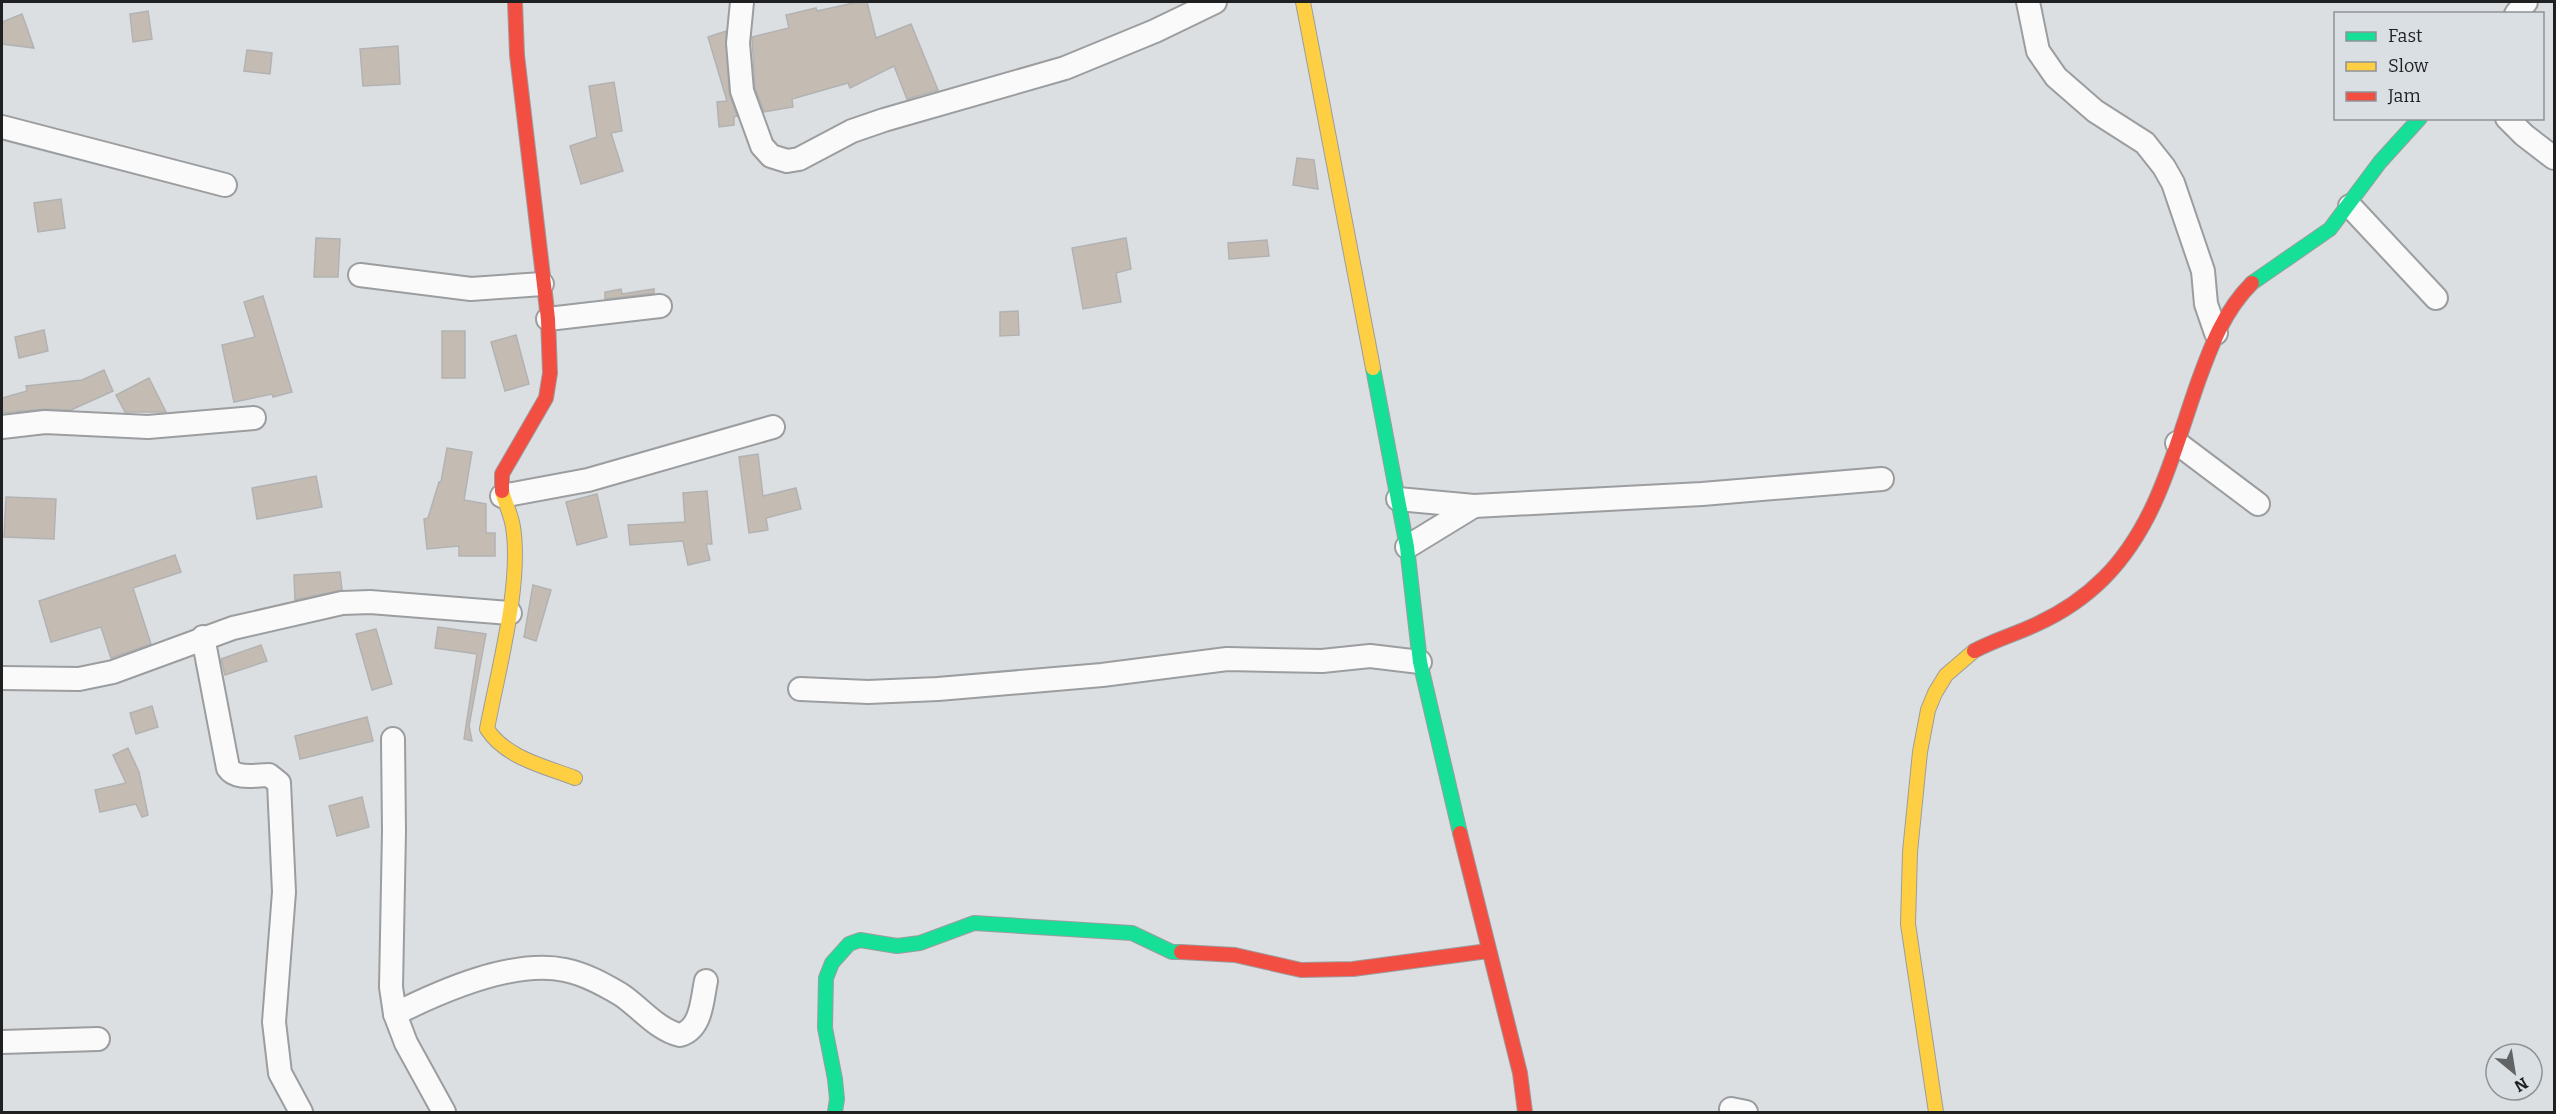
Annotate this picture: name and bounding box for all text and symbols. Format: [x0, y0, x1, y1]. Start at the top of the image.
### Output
legend [2334, 12, 2544, 120]
text: Fast [2388, 25, 2423, 47]
text: Slow [2388, 55, 2429, 77]
text: Jam [2387, 85, 2421, 107]
north arrow [2484, 1042, 2544, 1102]
text: N [2511, 1073, 2531, 1096]

